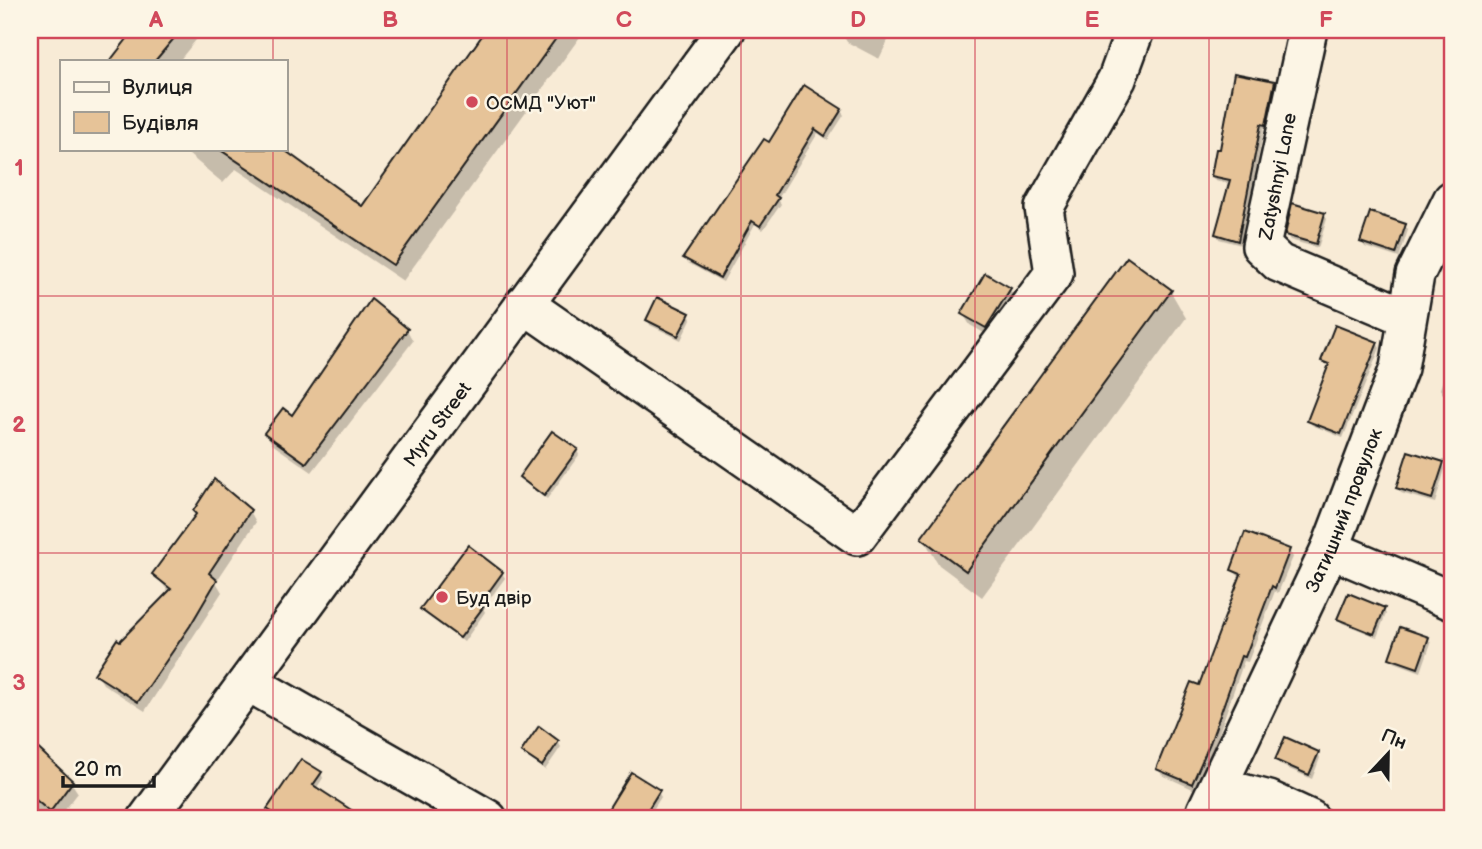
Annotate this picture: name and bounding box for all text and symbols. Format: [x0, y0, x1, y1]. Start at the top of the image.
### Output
text: A [148, 6, 164, 34]
text: B [382, 6, 398, 34]
text: C [616, 6, 632, 34]
text: D [850, 6, 866, 34]
text: E [1085, 6, 1100, 34]
text: F [1319, 6, 1333, 34]
legend [60, 60, 287, 150]
text: Вулиця [122, 75, 193, 100]
place label: ОСМД "Уют" [486, 92, 596, 115]
marker: ОСМД "Уют" [464, 94, 480, 110]
text: Будівля [122, 111, 199, 136]
street label: Zatyshnyi Lane [1255, 111, 1302, 243]
text: 1 [14, 154, 24, 182]
street label: Myru Street [399, 378, 477, 472]
text: 2 [12, 411, 26, 439]
street label: Затишний провулок [1301, 425, 1388, 596]
place label: Буд двір [456, 587, 532, 610]
marker: Буд двір [434, 589, 450, 605]
text: 3 [12, 669, 26, 697]
north arrow [1352, 720, 1422, 790]
text: Пн [1378, 724, 1410, 755]
scale bar [63, 744, 154, 788]
text: 20 m [74, 757, 122, 782]

